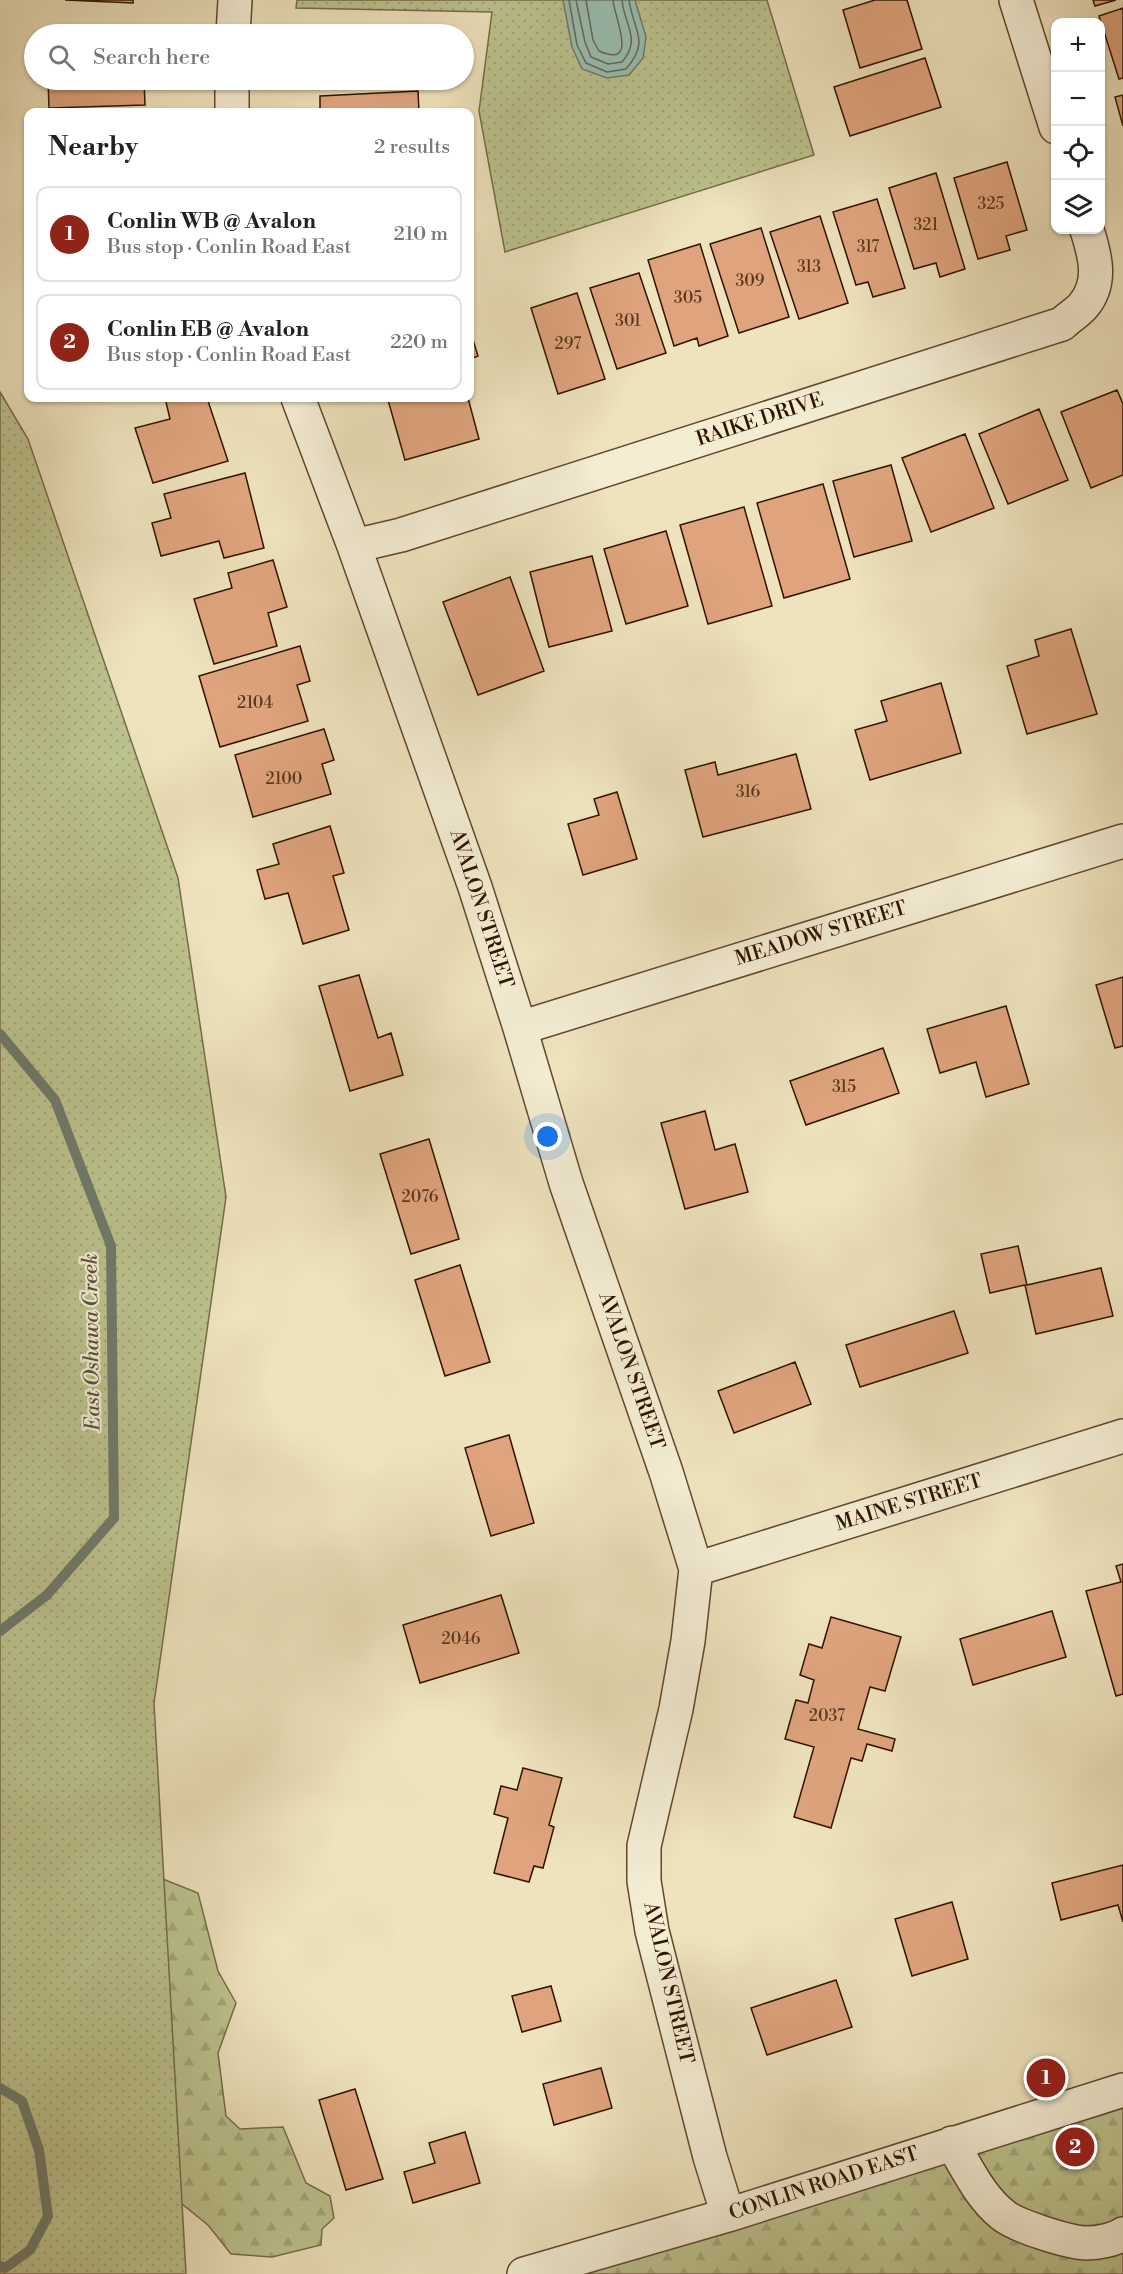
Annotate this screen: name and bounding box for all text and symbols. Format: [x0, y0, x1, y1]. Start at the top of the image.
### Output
map controls [1051, 18, 1105, 234]
button: + [1051, 18, 1105, 72]
search box [24, 24, 474, 90]
icon: search [45, 41, 78, 74]
text: Search here [93, 44, 210, 71]
button: − [1051, 72, 1105, 126]
button: locate [1051, 126, 1105, 180]
text: Nearby [48, 131, 138, 163]
text: 2 results [374, 135, 450, 160]
button: layers [1051, 180, 1105, 234]
house number: 325 [978, 194, 1005, 214]
text: Conlin WB @ Avalon [107, 208, 316, 235]
house number: 321 [913, 215, 939, 235]
text: 1 [65, 222, 74, 247]
text: 210 m [393, 222, 448, 247]
text: Bus stop · Conlin Road East [107, 235, 351, 260]
house number: 317 [857, 237, 879, 257]
house number: 313 [797, 257, 821, 277]
house number: 309 [735, 271, 765, 291]
house number: 305 [674, 288, 702, 308]
house number: 301 [615, 311, 641, 331]
text: Conlin EB @ Avalon [107, 316, 309, 343]
text: 2 [63, 330, 76, 355]
text: 220 m [390, 330, 448, 355]
house number: 297 [555, 334, 581, 354]
text: Bus stop · Conlin Road East [107, 343, 351, 368]
street label: RAIKE DRIVE [693, 388, 827, 452]
house number: 2104 [237, 693, 273, 713]
house number: 2100 [266, 769, 302, 789]
house number: 316 [736, 782, 761, 802]
street label: AVALON STREET [443, 826, 518, 991]
street label: MEADOW STREET [732, 896, 910, 972]
house number: 315 [832, 1077, 856, 1097]
your location [533, 1122, 562, 1151]
house number: 2076 [402, 1187, 439, 1207]
water label: East Oshawa Creek [77, 1253, 107, 1432]
street label: AVALON STREET [592, 1288, 670, 1453]
street label: MAINE STREET [832, 1469, 986, 1537]
house number: 2046 [442, 1629, 481, 1649]
house number: 2037 [809, 1706, 845, 1726]
street label: AVALON STREET [637, 1899, 699, 2066]
pin: 1 [1026, 2056, 1066, 2100]
pin: 2 [1056, 2124, 1094, 2170]
street label: CONLIN ROAD EAST [726, 2141, 922, 2227]

